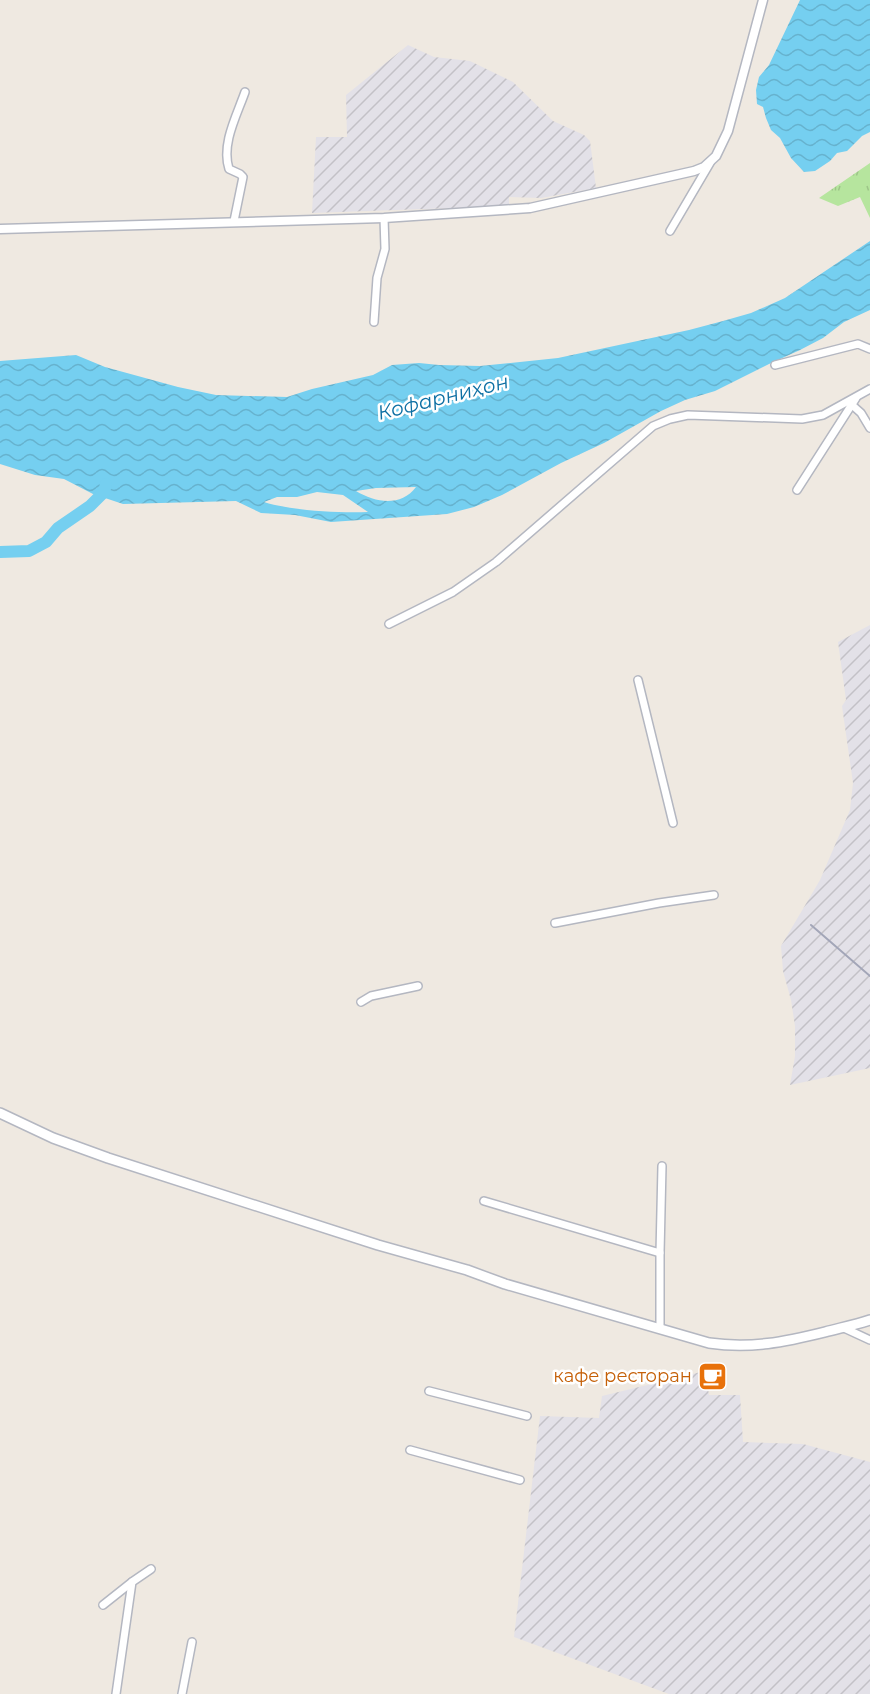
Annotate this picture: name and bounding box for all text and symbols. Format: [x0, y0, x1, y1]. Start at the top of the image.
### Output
water label: Кофарниҳон [375, 369, 511, 425]
cafe icon: кафе ресторан [697, 1360, 729, 1392]
place label: кафе ресторан [553, 1365, 692, 1387]

